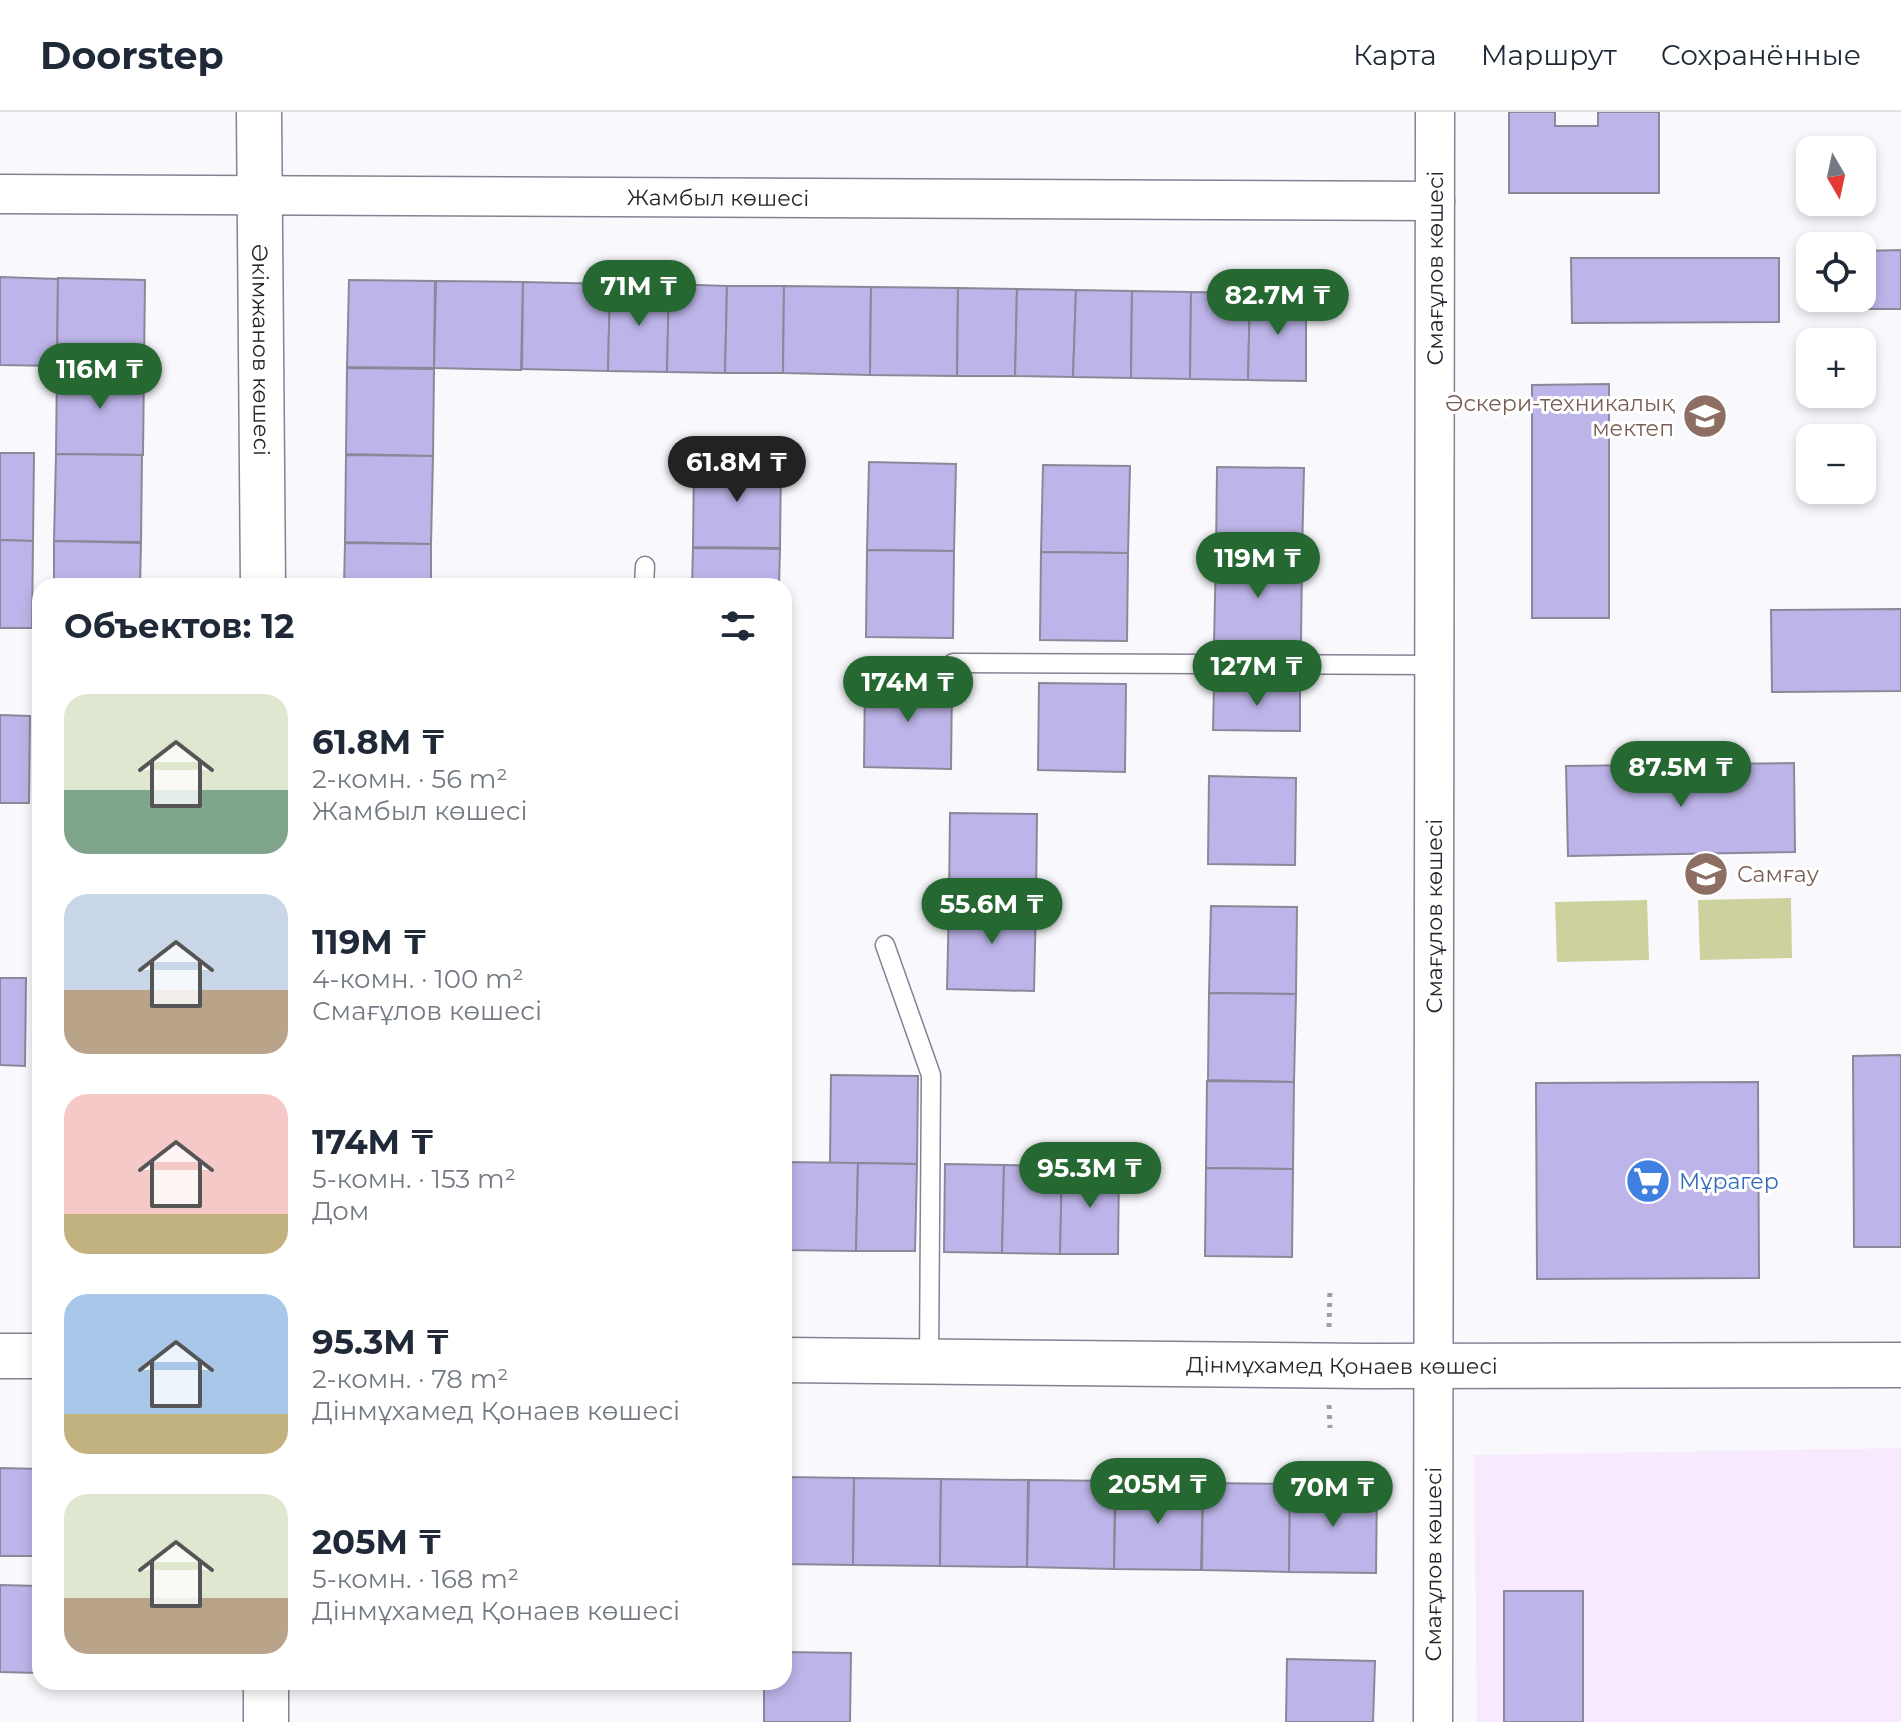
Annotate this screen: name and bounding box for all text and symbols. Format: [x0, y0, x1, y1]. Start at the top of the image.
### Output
text: Doorstep [40, 32, 224, 79]
text: Карта [1353, 38, 1437, 72]
text: Маршрут [1481, 38, 1617, 72]
text: Сохранённые [1661, 38, 1861, 72]
north arrow [1796, 136, 1876, 216]
map controls [1796, 136, 1876, 504]
street label: Смағұлов көшесі [1422, 171, 1449, 365]
street label: Жамбыл көшесі [627, 184, 809, 212]
button: locate [1796, 232, 1876, 312]
street label: Әкімжанов көшесі [246, 244, 275, 456]
pin: 71M ₸ [583, 260, 695, 328]
pin: 82.7M ₸ [1204, 269, 1352, 337]
text: 71M ₸ [600, 270, 678, 302]
text: 82.7M ₸ [1225, 279, 1331, 311]
button: + [1796, 328, 1876, 408]
pin: 116M ₸ [35, 343, 165, 411]
text: 116M ₸ [56, 353, 144, 385]
place label: Әскери-техникалық мектеп [1445, 390, 1675, 442]
school or university icon: Әскери-техникалық мектеп [1681, 392, 1729, 440]
button: − [1796, 424, 1876, 504]
pin: 61.8M ₸ [663, 436, 811, 504]
text: 61.8M ₸ [686, 446, 788, 478]
pin: 119M ₸ [1193, 532, 1323, 600]
text: 119M ₸ [1214, 542, 1302, 574]
icon: filters [716, 604, 760, 648]
text: Объектов: 12 [64, 605, 294, 647]
pin: 127M ₸ [1192, 640, 1322, 708]
text: 127M ₸ [1211, 650, 1303, 682]
pin: 174M ₸ [843, 656, 973, 724]
text: 174M ₸ [861, 666, 955, 698]
text: 61.8M ₸ [312, 721, 446, 763]
icon: home [128, 726, 224, 822]
pin: 87.5M ₸ [1607, 741, 1755, 809]
text: 87.5M ₸ [1628, 751, 1734, 783]
text: 2-комн. · 56 m² [312, 763, 508, 795]
text: Жамбыл көшесі [312, 795, 527, 827]
street label: Смағұлов көшесі [1421, 819, 1448, 1013]
school or university icon: Самғау [1682, 850, 1730, 898]
place label: Самғау [1737, 861, 1820, 888]
pin: 55.6M ₸ [918, 878, 1066, 946]
text: 55.6M ₸ [940, 888, 1044, 920]
text: 119M ₸ [312, 921, 427, 963]
icon: home [128, 926, 224, 1022]
text: 4-комн. · 100 m² [312, 963, 524, 995]
text: Смағұлов көшесі [312, 995, 542, 1027]
text: 174M ₸ [312, 1121, 435, 1163]
icon: home [128, 1126, 224, 1222]
pin: 95.3M ₸ [1016, 1142, 1164, 1210]
text: 95.3M ₸ [1037, 1152, 1143, 1184]
supermarket icon: Мұрагер [1624, 1157, 1672, 1205]
text: 5-комн. · 153 m² [312, 1163, 516, 1195]
place label: Мұрагер [1679, 1168, 1779, 1195]
text: Дом [312, 1195, 369, 1227]
text: 95.3M ₸ [312, 1321, 450, 1363]
icon: home [128, 1326, 224, 1422]
street label: Дінмұхамед Қонаев көшесі [1186, 1351, 1498, 1380]
text: 2-комн. · 78 m² [312, 1363, 508, 1395]
text: Дінмұхамед Қонаев көшесі [312, 1395, 680, 1427]
pin: 205M ₸ [1093, 1458, 1223, 1526]
pin: 70M ₸ [1277, 1461, 1389, 1529]
street label: Смағұлов көшесі [1420, 1467, 1447, 1661]
text: 205M ₸ [1108, 1468, 1208, 1500]
text: 70M ₸ [1291, 1471, 1375, 1503]
text: 205M ₸ [312, 1521, 442, 1563]
icon: home [128, 1526, 224, 1622]
text: 5-комн. · 168 m² [312, 1563, 519, 1595]
text: Дінмұхамед Қонаев көшесі [312, 1595, 680, 1627]

